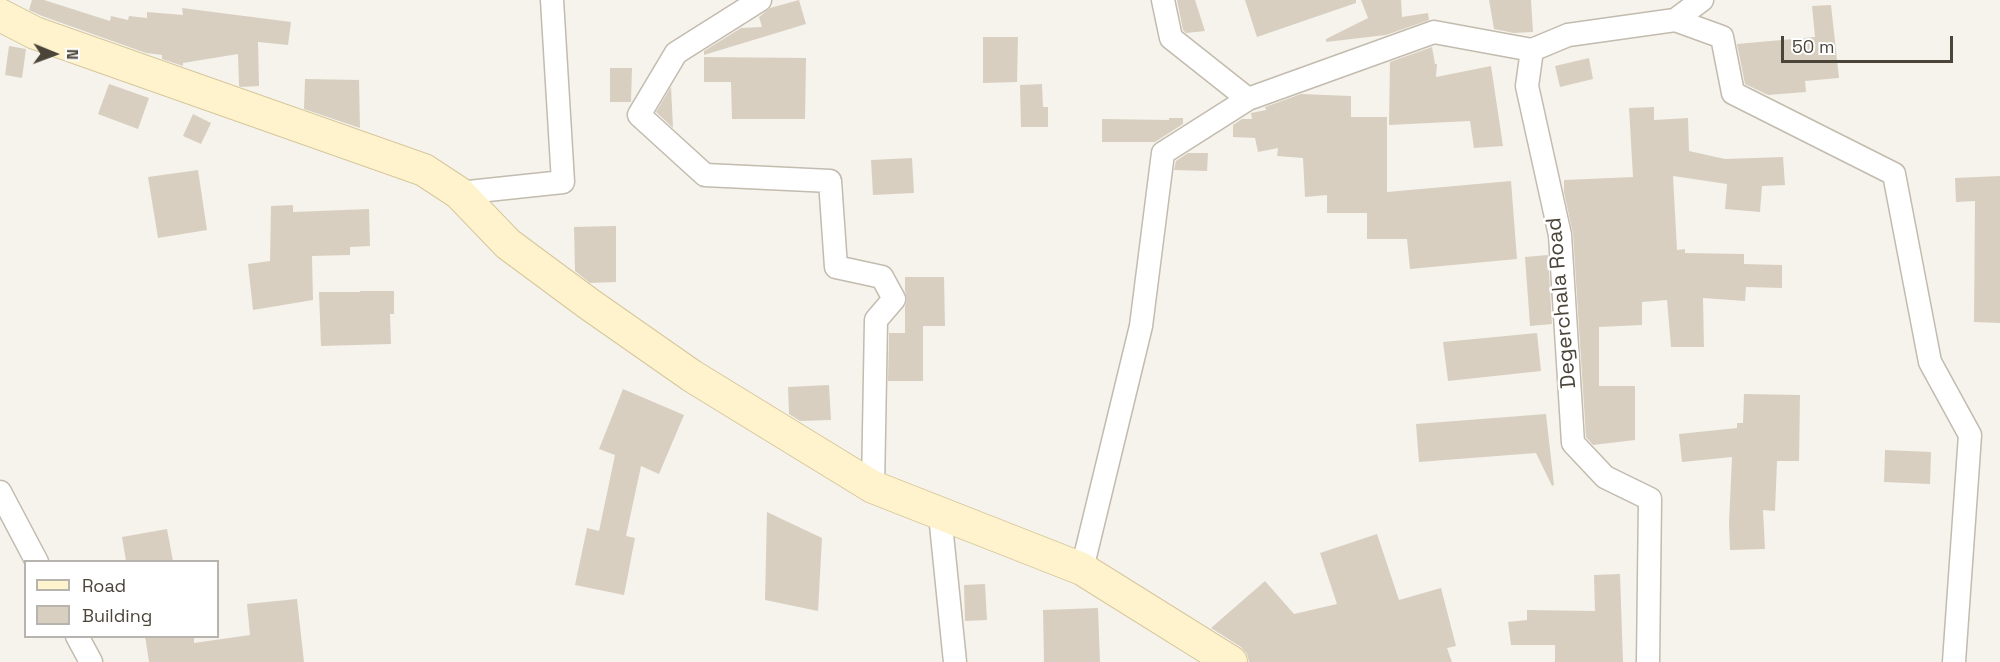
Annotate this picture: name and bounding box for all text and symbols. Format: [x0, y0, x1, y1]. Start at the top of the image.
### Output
north arrow [24, 24, 84, 84]
scale bar [1784, 24, 1956, 62]
text: 50 m [1792, 35, 1834, 58]
text: N [62, 49, 83, 60]
street label: Degerchala Road [1542, 216, 1582, 390]
legend [24, 560, 219, 638]
text: Road [82, 574, 126, 597]
text: Building [82, 604, 152, 627]

